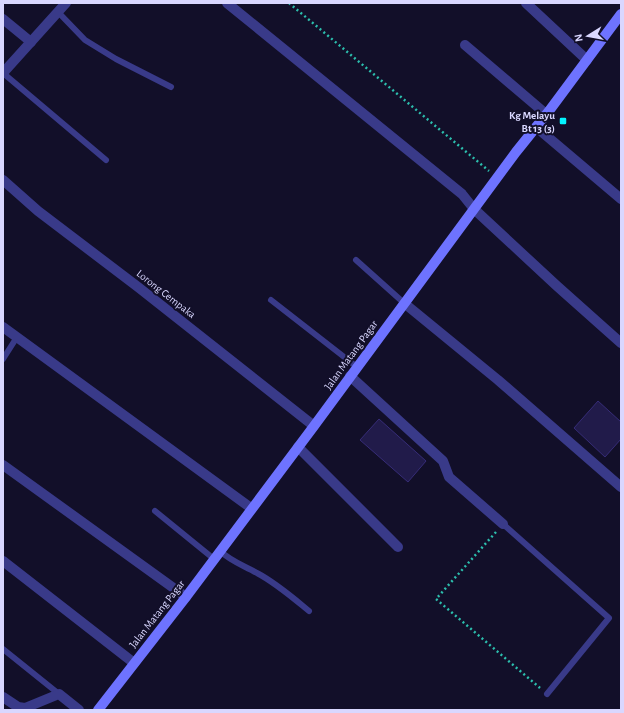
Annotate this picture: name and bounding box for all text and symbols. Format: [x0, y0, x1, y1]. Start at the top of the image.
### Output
north arrow [568, 16, 608, 56]
text: N [573, 33, 585, 43]
place label: Kg Melayu Bt 13 (3) [509, 110, 555, 134]
marker: Kg Melayu Bt 13 (3) [558, 116, 568, 126]
street label: Lorong Cempaka [135, 268, 197, 320]
street label: Jalan Matang Pagar [322, 318, 380, 392]
street label: Jalan Matang Pagar [127, 578, 187, 650]

